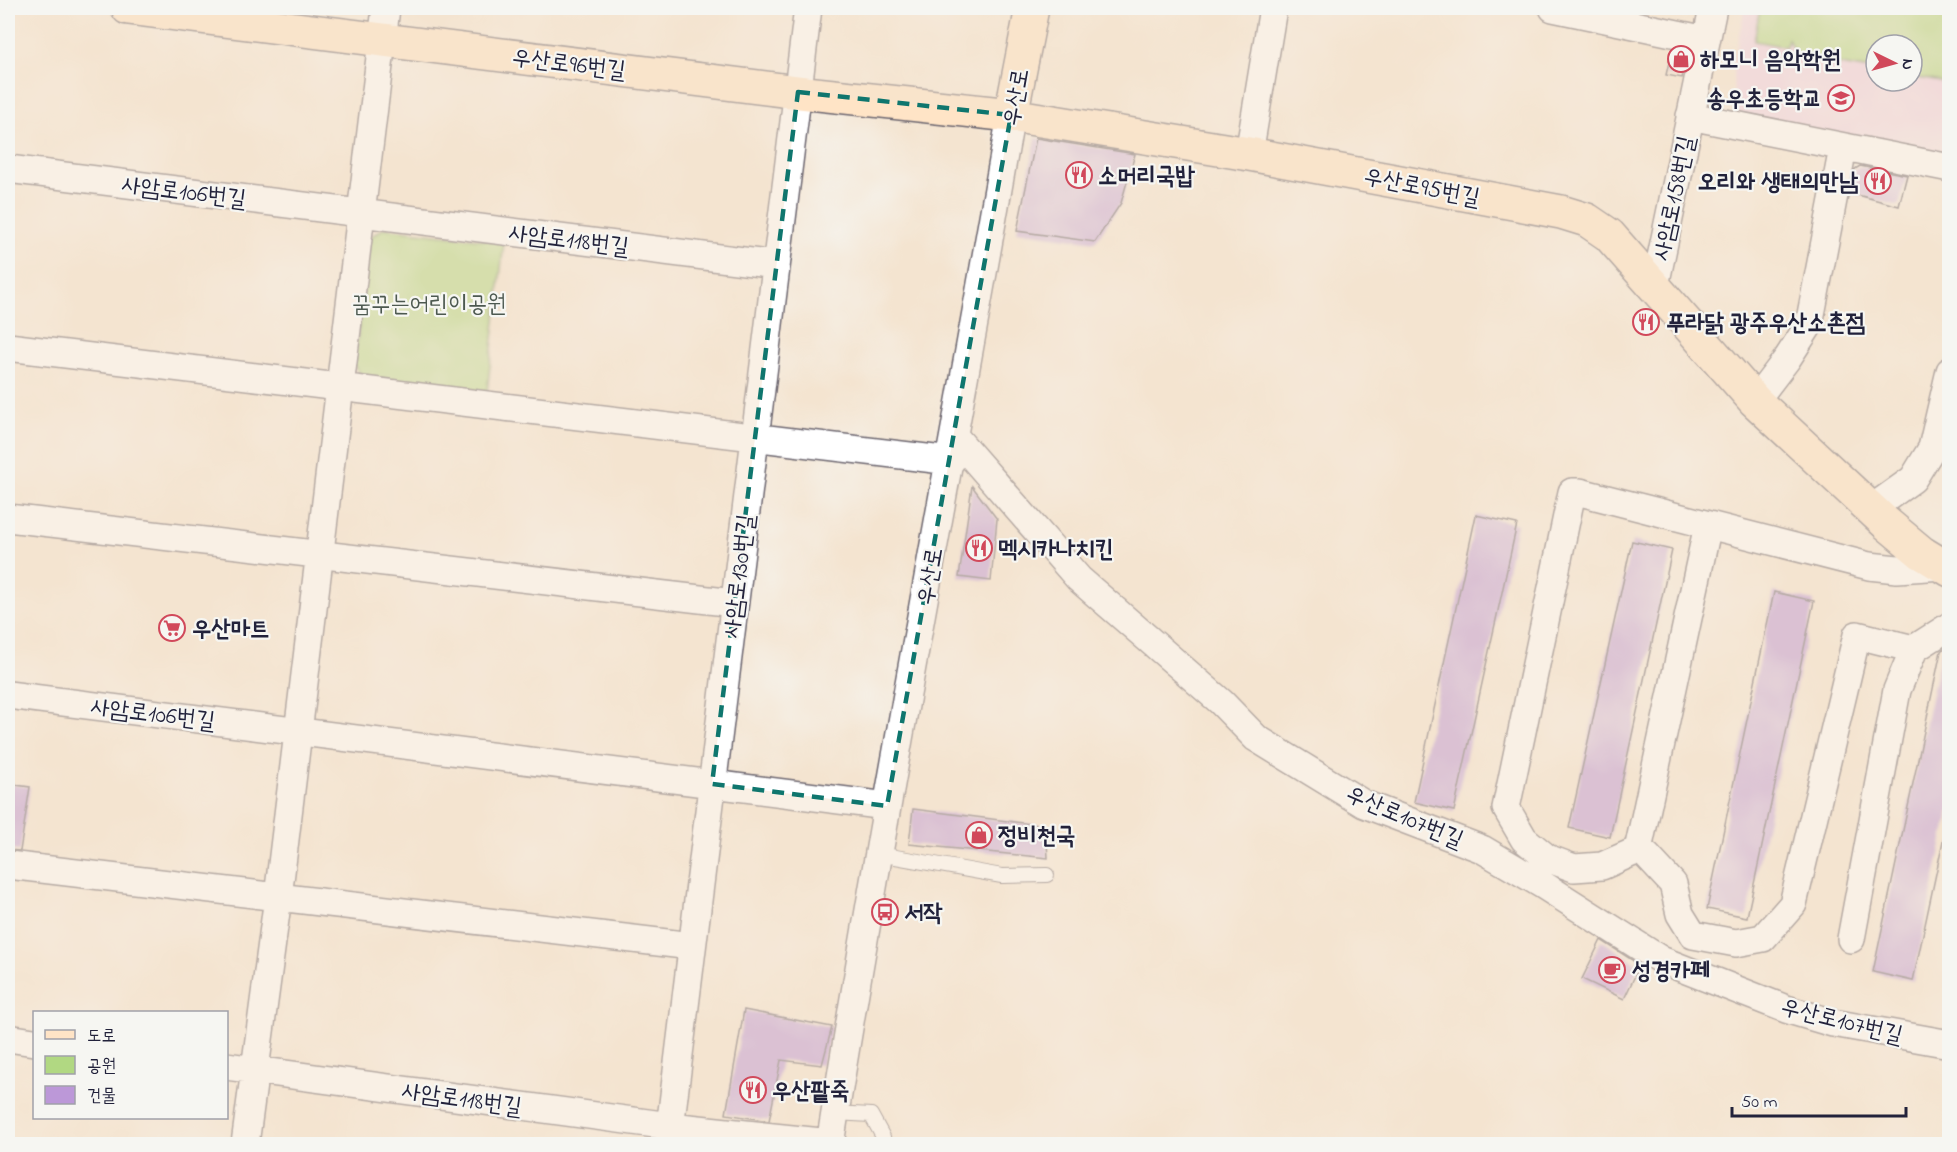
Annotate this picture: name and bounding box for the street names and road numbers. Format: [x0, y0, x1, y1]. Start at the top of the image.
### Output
street label: 우산로96번길 [510, 41, 628, 90]
street label: 우산로 [995, 66, 1040, 129]
street label: 사암로158번길 [1645, 133, 1706, 264]
street label: 우산로95번길 [1361, 160, 1483, 217]
street label: 사암로106번길 [119, 168, 248, 218]
street label: 사암로118번길 [507, 217, 631, 266]
street label: 사암로130번길 [716, 512, 765, 640]
street label: 우산로 [909, 545, 954, 608]
street label: 사암로106번길 [88, 690, 217, 740]
street label: 우산로107번길 [1340, 778, 1468, 859]
street label: 우산로107번길 [1777, 990, 1906, 1054]
street label: 사암로118번길 [399, 1075, 524, 1126]

